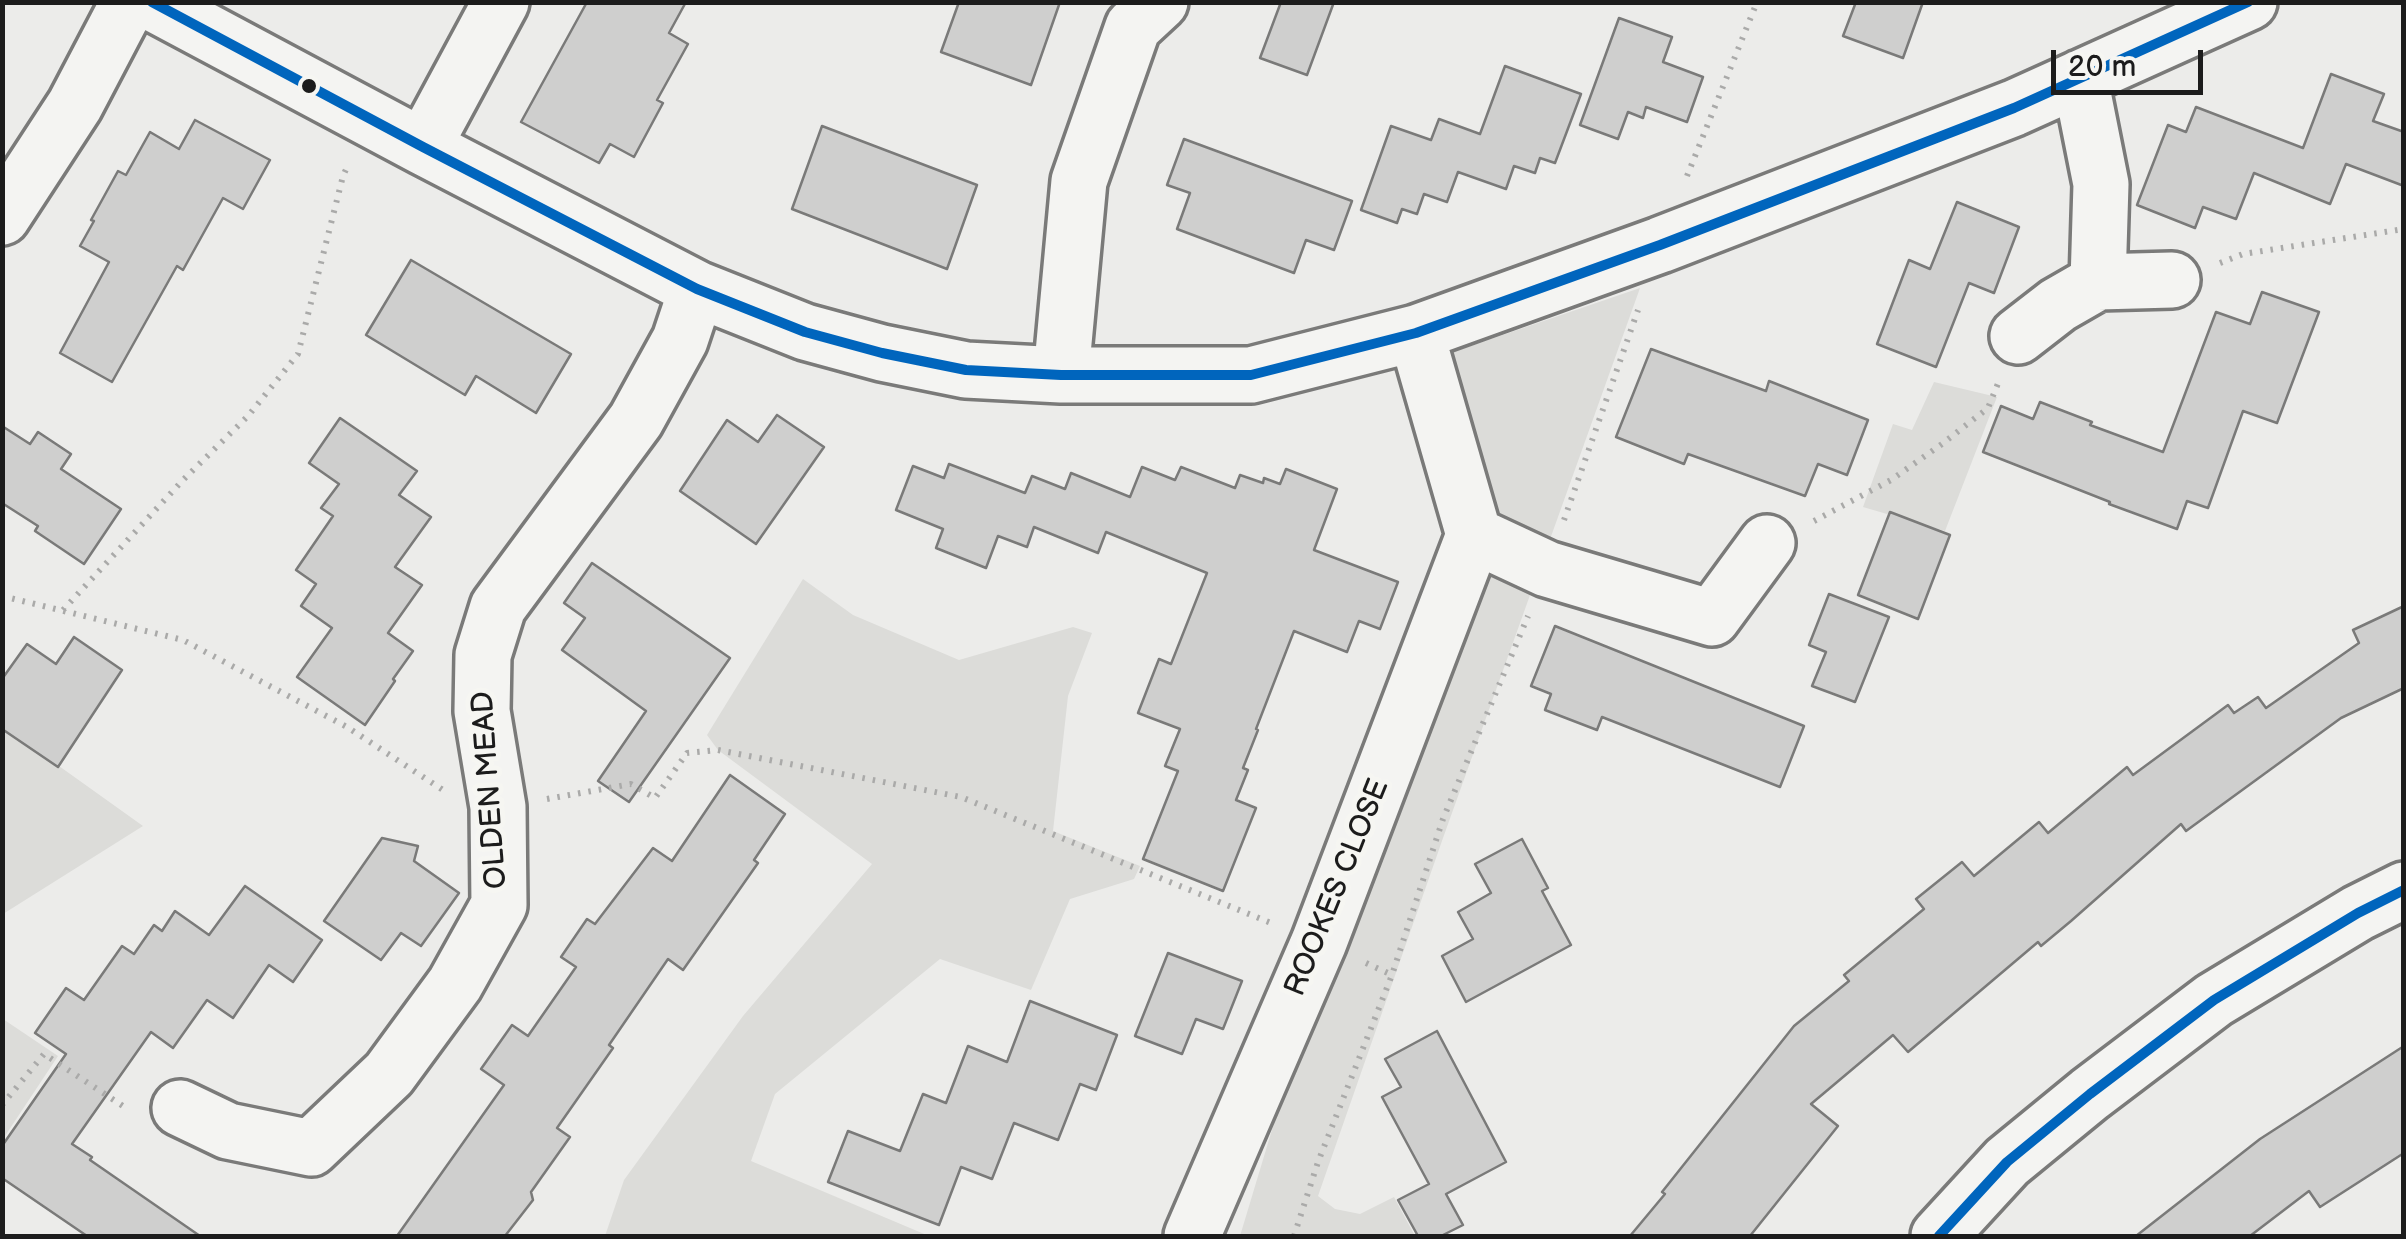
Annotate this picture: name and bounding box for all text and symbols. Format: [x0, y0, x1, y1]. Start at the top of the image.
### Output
scale bar [2056, 30, 2208, 92]
text: 20 m [2068, 49, 2136, 85]
unlabelled marker [299, 76, 319, 96]
street label: OLDEN MEAD [466, 690, 516, 890]
street label: ROOKES CLOSE [1278, 774, 1398, 1002]

